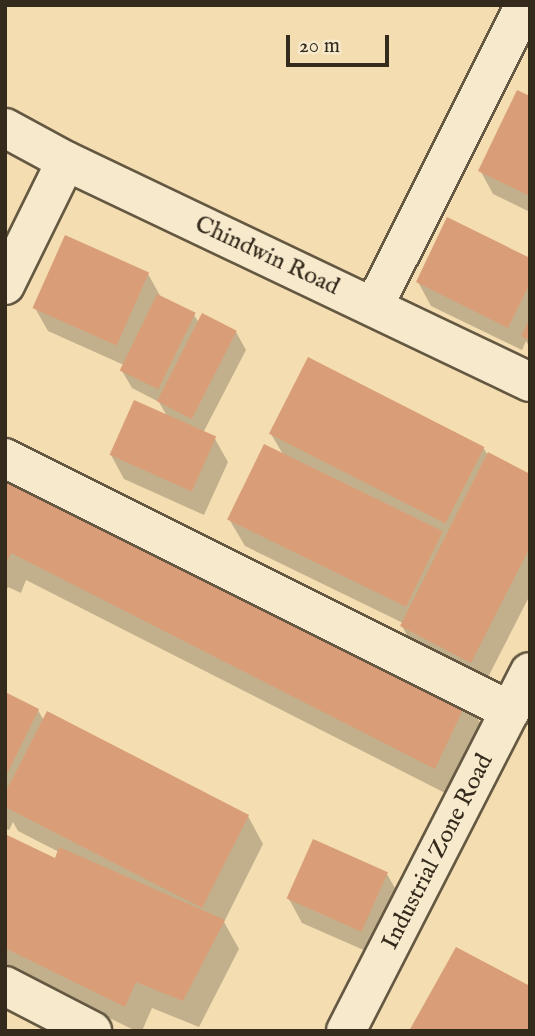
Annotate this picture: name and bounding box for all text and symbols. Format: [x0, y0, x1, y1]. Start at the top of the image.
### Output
scale bar [290, 21, 393, 65]
text: 20 m [299, 33, 340, 60]
street label: Chindwin Road [190, 210, 344, 302]
street label: Industrial Zone Road [376, 749, 500, 955]

